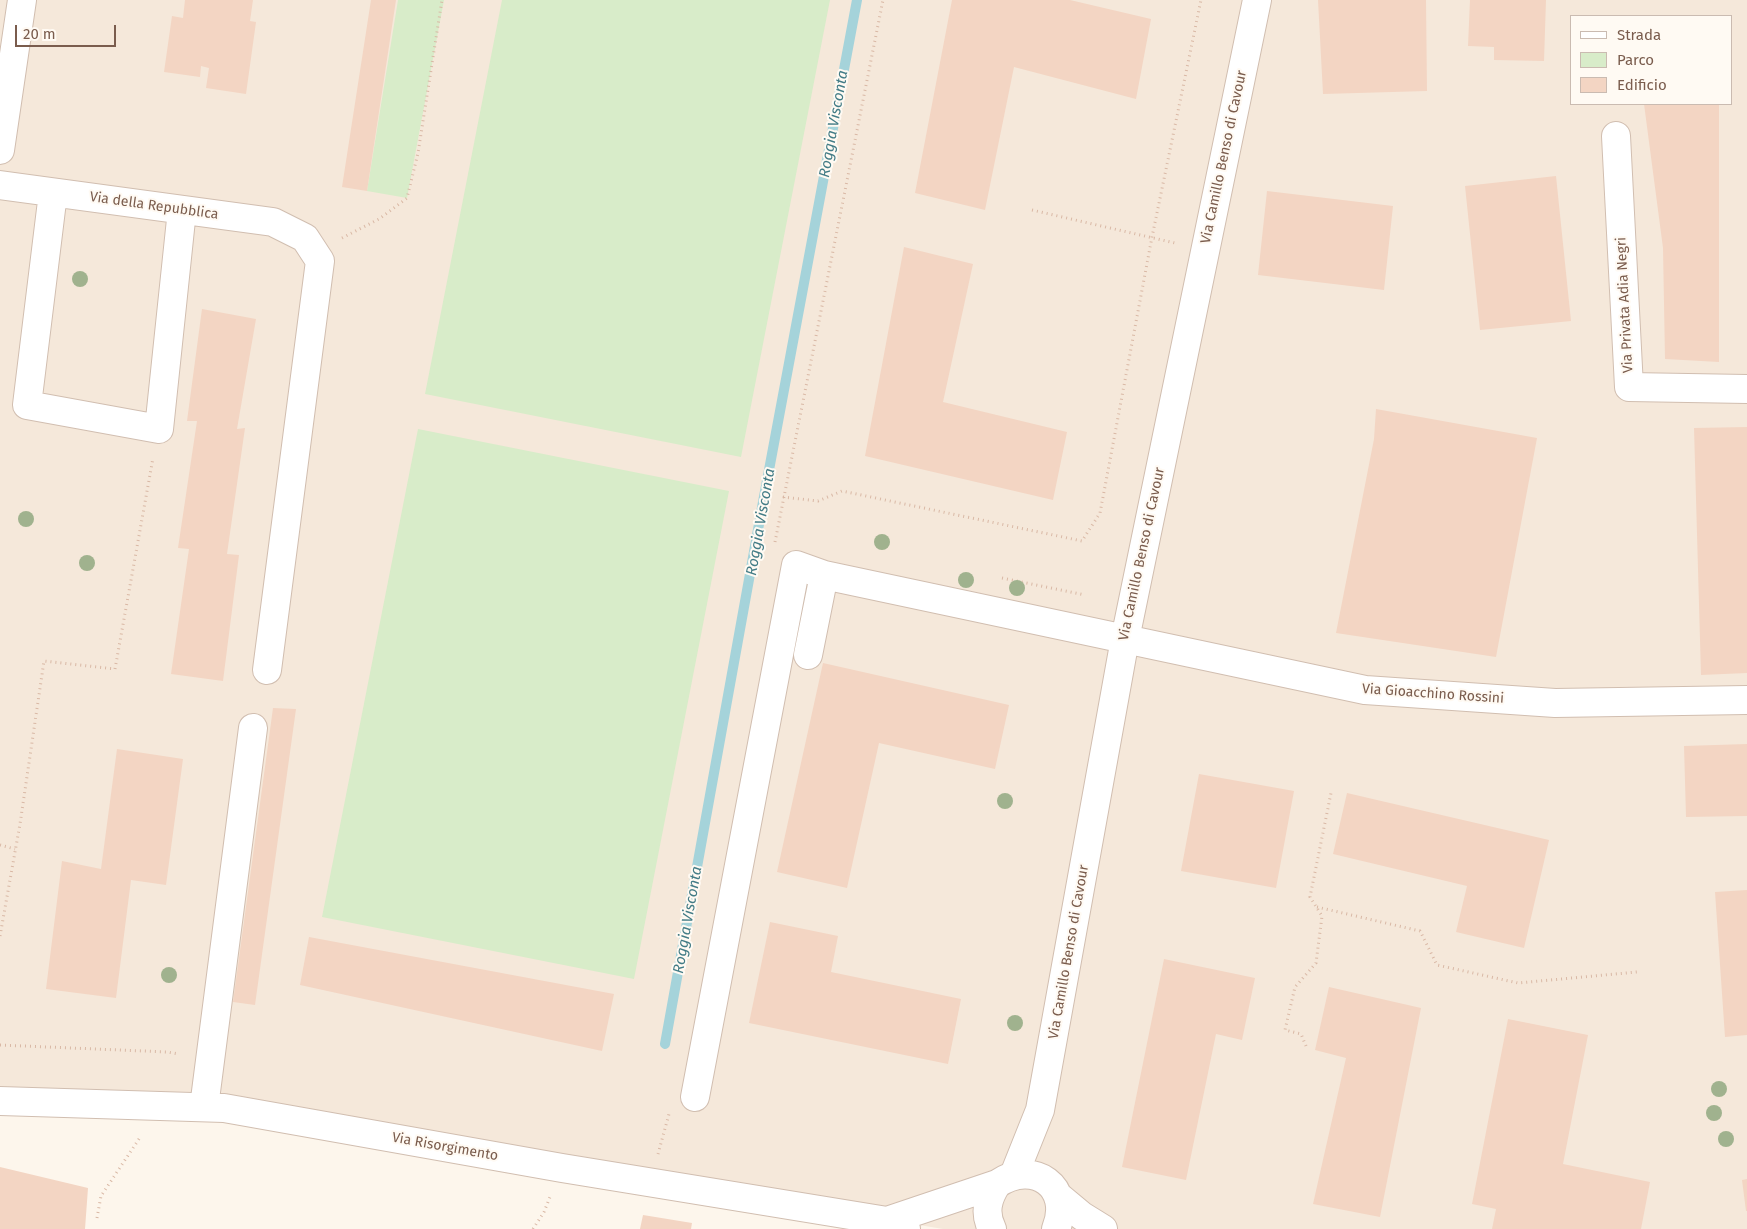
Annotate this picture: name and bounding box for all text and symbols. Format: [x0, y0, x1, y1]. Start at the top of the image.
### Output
scale bar [18, 15, 119, 47]
legend [1570, 15, 1732, 105]
text: 20 m [23, 25, 56, 43]
text: Strada [1617, 26, 1661, 44]
text: Parco [1617, 51, 1654, 69]
water label: Roggia Visconta [816, 69, 852, 179]
street label: Via Camillo Benso di Cavour [1197, 69, 1251, 245]
text: Edificio [1617, 76, 1667, 94]
street label: Via della Repubblica [89, 189, 219, 223]
street label: Via Privata Adia Negri [1613, 236, 1637, 374]
street label: Via Camillo Benso di Cavour [1115, 466, 1169, 642]
water label: Roggia Visconta [743, 467, 779, 577]
street label: Via Gioacchino Rossini [1361, 681, 1505, 707]
street label: Via Camillo Benso di Cavour [1045, 863, 1093, 1041]
water label: Roggia Visconta [670, 865, 706, 975]
street label: Via Risorgimento [391, 1129, 499, 1165]

